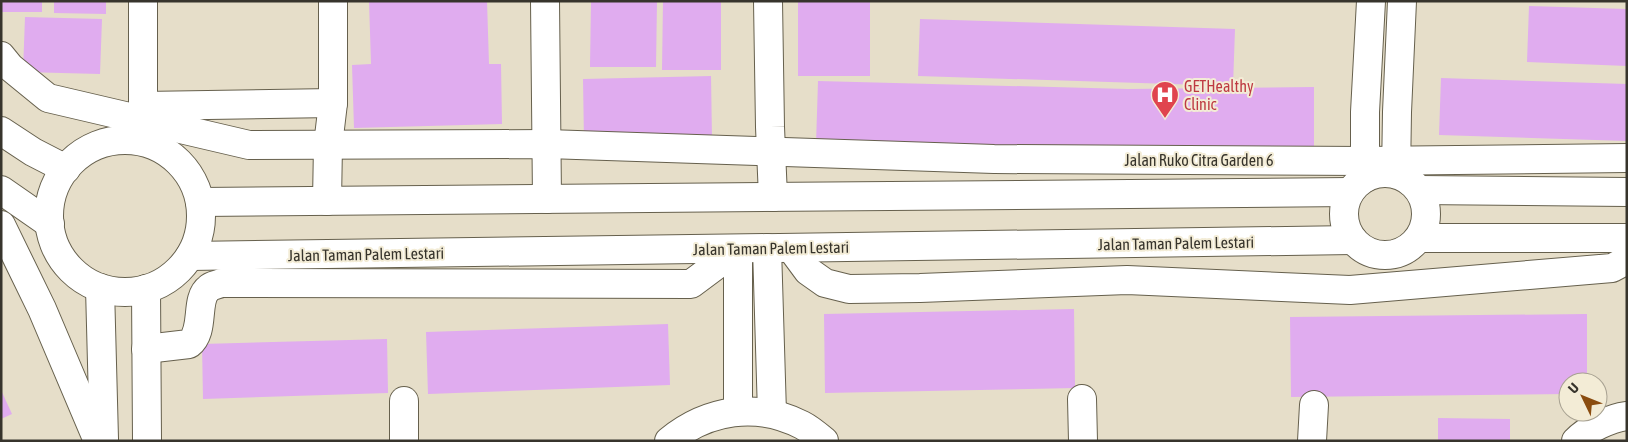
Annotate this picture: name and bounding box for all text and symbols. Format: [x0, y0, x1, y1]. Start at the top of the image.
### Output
place label: GETHealthy Clinic [1184, 77, 1254, 113]
hospital icon: GETHealthy Clinic [1150, 80, 1180, 119]
street label: Jalan Ruko Citra Garden 6 [1125, 151, 1273, 169]
street label: Jalan Taman Palem Lestari [1098, 233, 1254, 253]
street label: Jalan Taman Palem Lestari [693, 238, 849, 258]
street label: Jalan Taman Palem Lestari [288, 244, 444, 264]
north arrow [1558, 372, 1608, 422]
text: U [1565, 380, 1582, 397]

